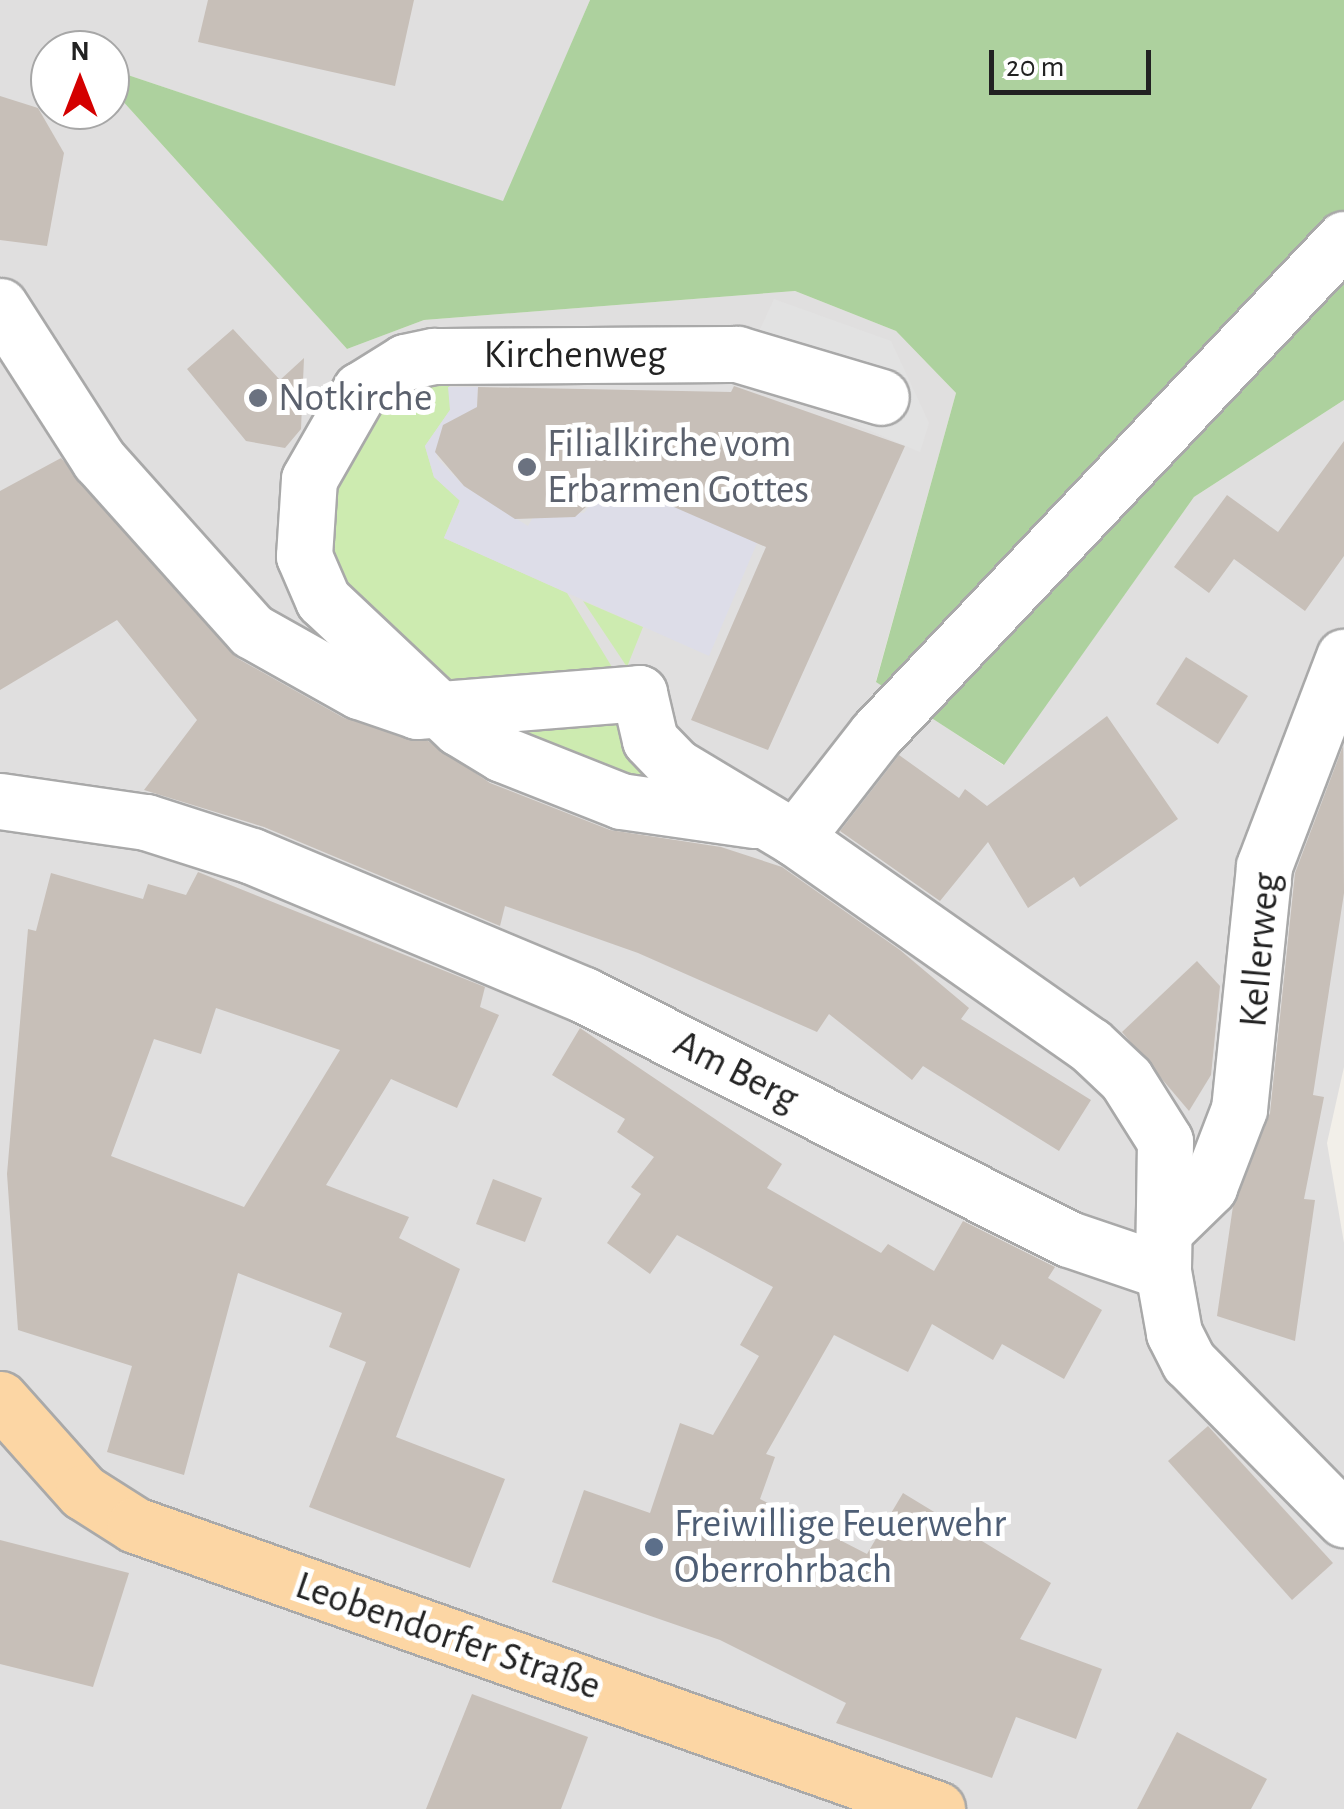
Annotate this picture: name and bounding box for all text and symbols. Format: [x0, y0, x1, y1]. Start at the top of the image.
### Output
north arrow [30, 30, 130, 130]
scale bar [994, 30, 1156, 92]
text: N [70, 38, 90, 66]
text: 20 m [1006, 52, 1064, 82]
street label: Kirchenweg [484, 331, 666, 379]
place label: Notkirche [278, 374, 432, 422]
marker: Notkirche [247, 387, 269, 409]
place label: Filialkirche vom Erbarmen Gottes [547, 420, 809, 514]
marker: Filialkirche vom Erbarmen Gottes [516, 456, 538, 478]
street label: Kellerweg [1229, 871, 1291, 1029]
street label: Am Berg [666, 1019, 806, 1123]
place label: Freiwillige Feuerwehr Oberrohrbach [674, 1500, 1006, 1594]
marker: Freiwillige Feuerwehr Oberrohrbach [643, 1536, 665, 1558]
street label: Leobendorfer Straße [289, 1561, 607, 1711]

